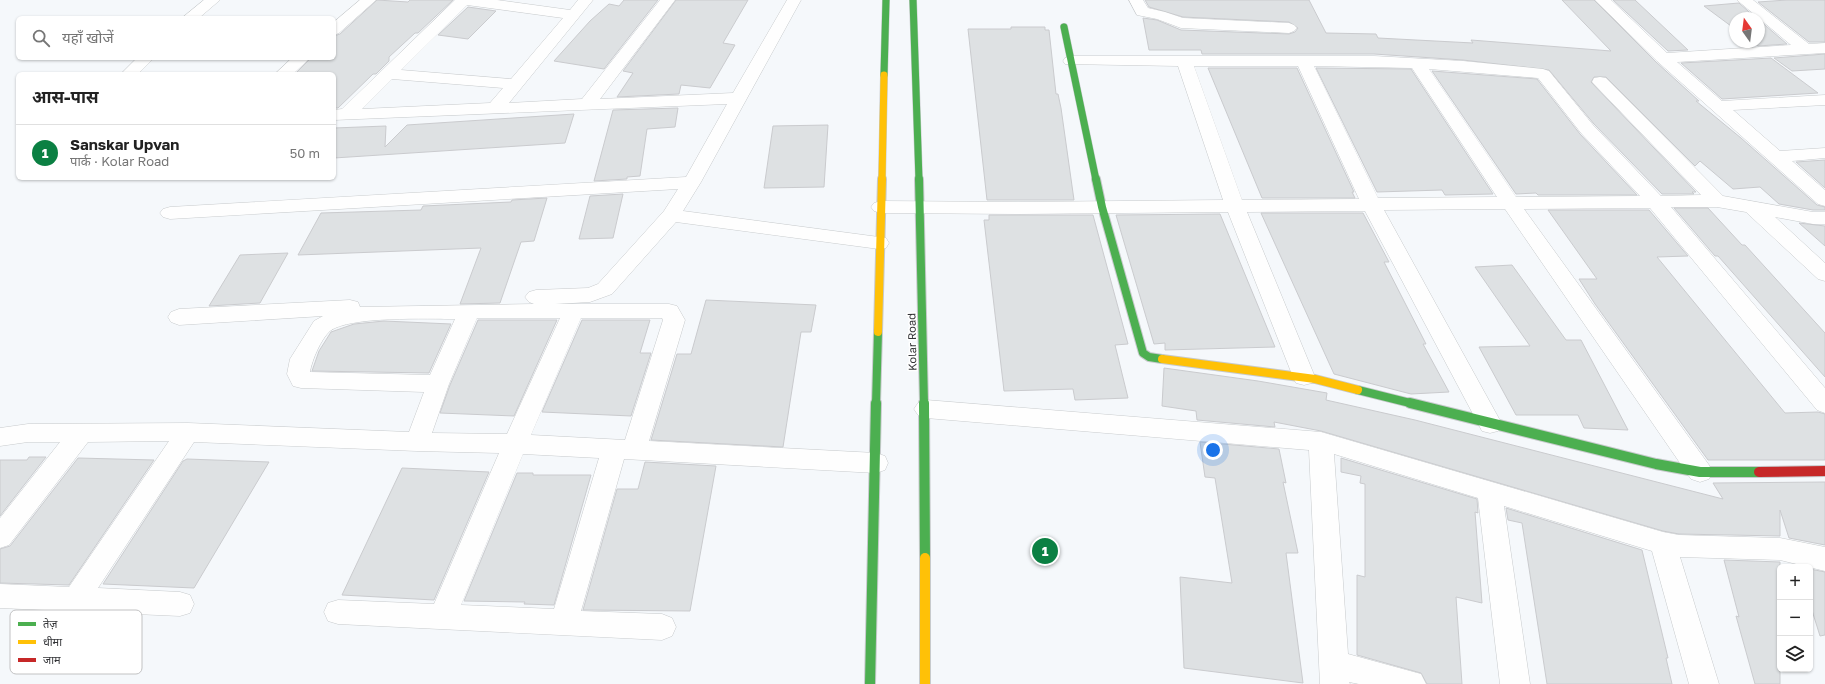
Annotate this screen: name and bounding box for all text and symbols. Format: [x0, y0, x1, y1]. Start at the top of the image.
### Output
north arrow [1729, 12, 1765, 48]
search box [16, 16, 336, 60]
icon: search [30, 27, 52, 49]
text: यहाँ खोजें [62, 28, 114, 46]
text: आस-पास [32, 86, 99, 107]
text: Sanskar Upvan [70, 135, 179, 153]
text: 1 [42, 145, 48, 161]
text: 50 m [290, 145, 320, 161]
text: पार्क · Kolar Road [70, 153, 169, 169]
street label: Kolar Road [904, 313, 919, 371]
your location [1203, 440, 1223, 460]
pin: 1 [1032, 536, 1058, 566]
map controls [1777, 564, 1813, 672]
button: + [1777, 564, 1813, 600]
button: − [1777, 600, 1813, 636]
legend [10, 610, 142, 674]
text: तेज़ [43, 617, 58, 630]
text: धीमा [43, 635, 62, 648]
button: layers [1777, 636, 1813, 672]
text: जाम [43, 653, 61, 666]

